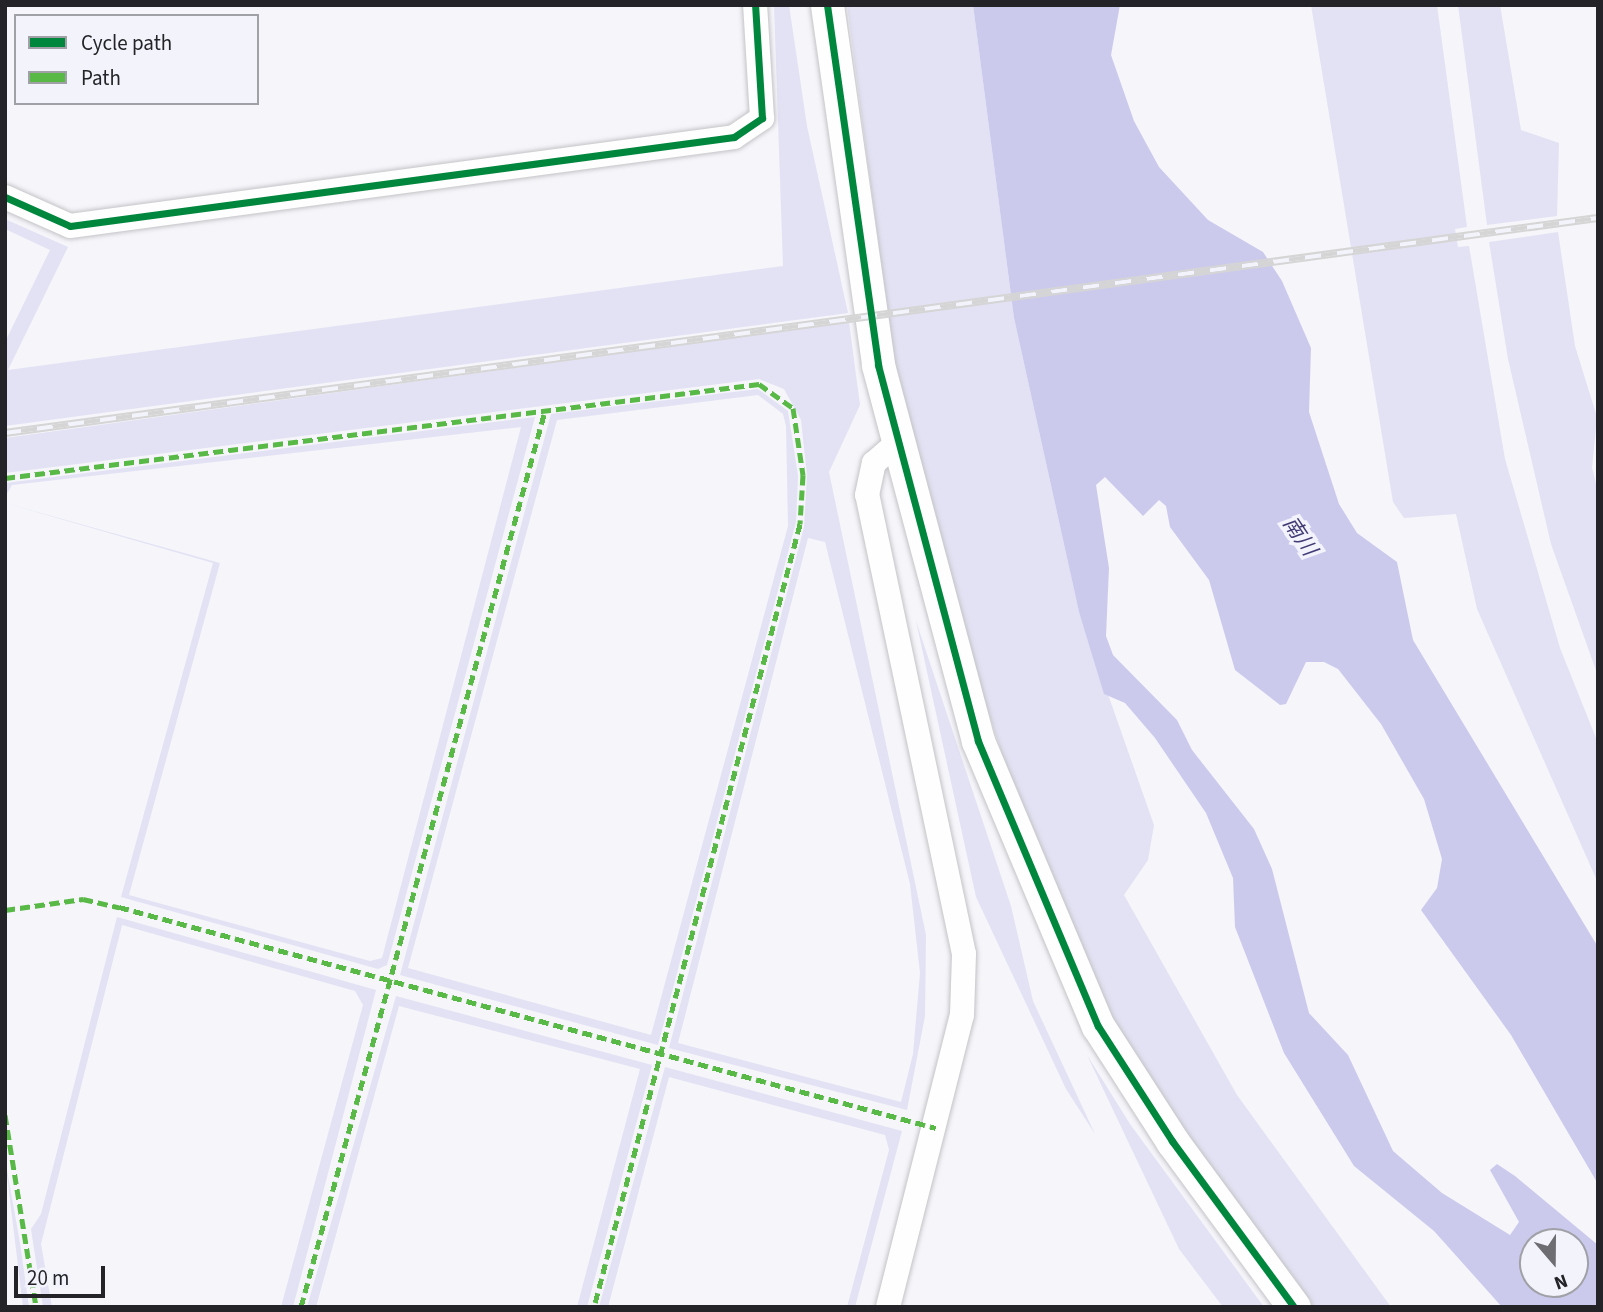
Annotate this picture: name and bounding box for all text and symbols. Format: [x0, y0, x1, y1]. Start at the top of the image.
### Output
legend [14, 14, 259, 105]
text: Cycle path [81, 28, 172, 58]
text: Path [81, 63, 121, 93]
water label: 南川 [1278, 512, 1322, 560]
north arrow [1519, 1228, 1589, 1298]
scale bar [18, 1252, 108, 1296]
text: 20 m [27, 1263, 69, 1293]
text: N [1550, 1266, 1571, 1296]

